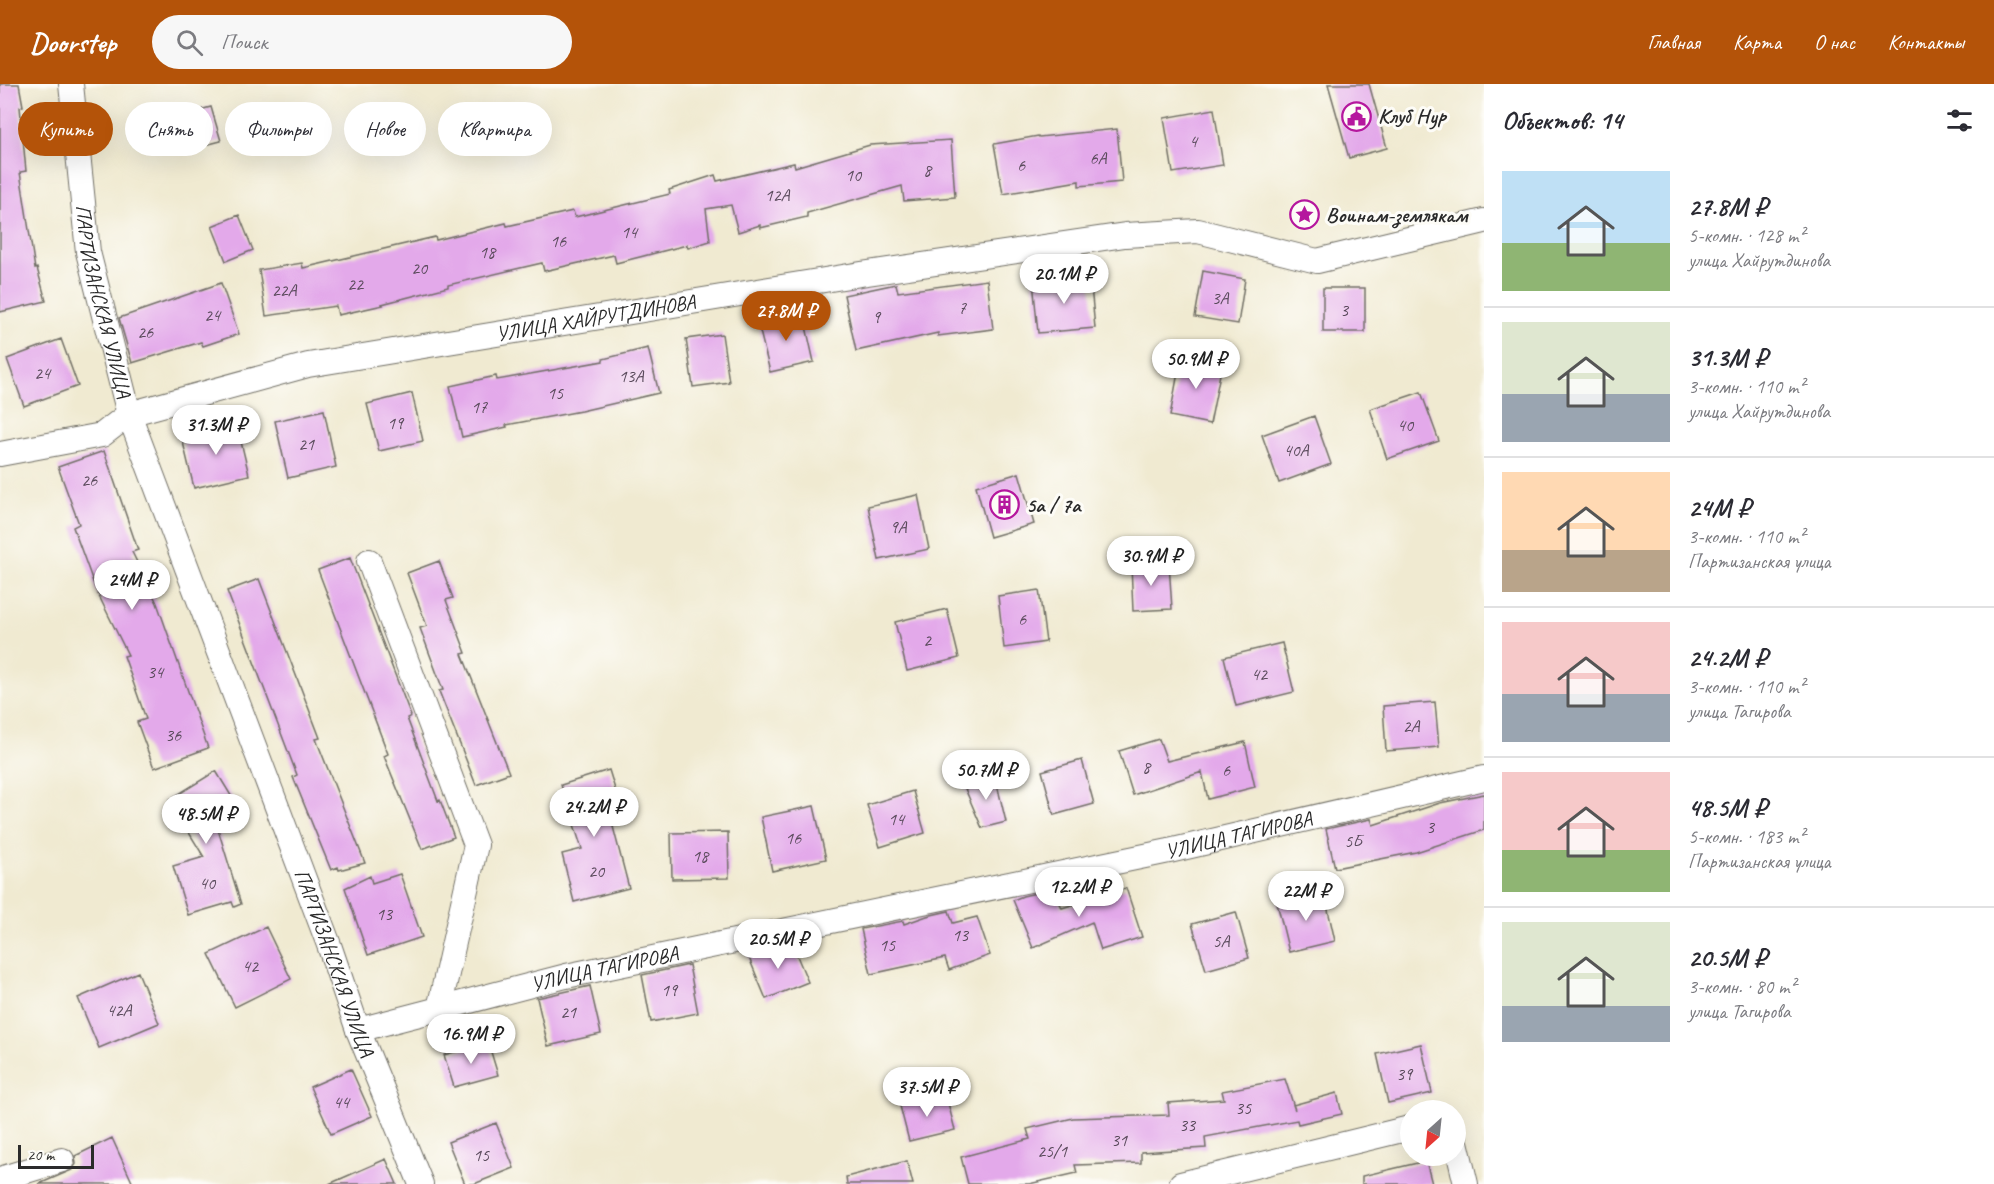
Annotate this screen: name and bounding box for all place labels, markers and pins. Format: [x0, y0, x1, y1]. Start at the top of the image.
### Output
public building icon: Клуб Нур [1341, 100, 1373, 132]
place label: Клуб Нур [1378, 103, 1447, 130]
place icon: Воинам-землякам [1289, 199, 1321, 231]
place label: Воинам-землякам [1326, 202, 1469, 229]
pin: 20.1M ₽ [1009, 254, 1119, 305]
pin: 27.8M ₽ [731, 291, 841, 342]
pin: 50.9M ₽ [1141, 339, 1251, 390]
pin: 31.3M ₽ [161, 405, 271, 456]
building icon: 5а / 7а [989, 489, 1021, 521]
place label: 5а / 7а [1026, 492, 1082, 518]
pin: 30.9M ₽ [1096, 536, 1206, 587]
pin: 24M ₽ [90, 560, 174, 611]
pin: 50.7M ₽ [931, 750, 1041, 801]
pin: 24.2M ₽ [539, 787, 649, 838]
pin: 48.5M ₽ [151, 794, 261, 845]
pin: 12.2M ₽ [1024, 867, 1134, 918]
pin: 22M ₽ [1264, 871, 1348, 922]
pin: 20.5M ₽ [723, 919, 833, 970]
pin: 16.9M ₽ [416, 1014, 526, 1065]
pin: 37.5M ₽ [872, 1067, 982, 1118]

